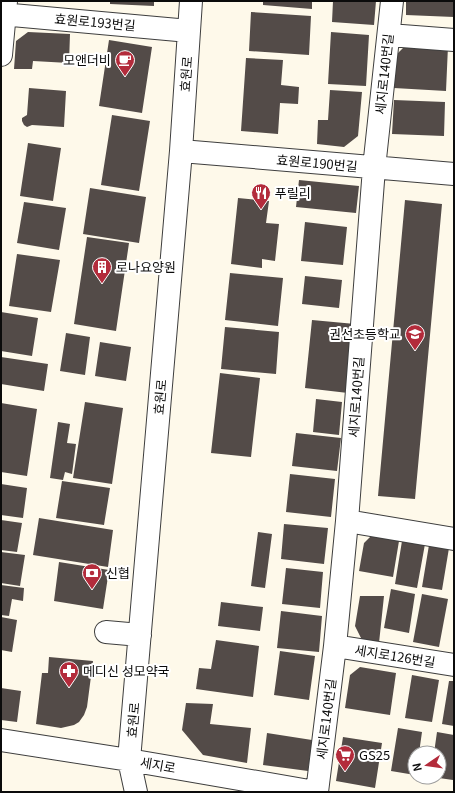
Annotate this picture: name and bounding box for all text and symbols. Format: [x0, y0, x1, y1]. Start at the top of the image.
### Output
street label: 효원로193번길 [54, 8, 136, 35]
street label: 세지로140번길 [370, 32, 397, 115]
cafe icon: 모앤더비 [114, 49, 136, 77]
place label: 모앤더비 [63, 50, 111, 69]
street label: 효원로 [175, 55, 196, 93]
street label: 효원로190번길 [276, 149, 358, 176]
restaurant icon: 푸릴리 [250, 182, 272, 210]
place label: 푸릴리 [275, 183, 311, 202]
building icon: 로나요양원 [91, 256, 113, 284]
place label: 로나요양원 [116, 257, 176, 276]
school or university icon: 권선초등학교 [404, 323, 426, 351]
place label: 권선초등학교 [329, 324, 401, 343]
street label: 세지로140번길 [343, 356, 368, 438]
street label: 효원로 [148, 378, 171, 416]
bank icon: 신협 [81, 562, 103, 590]
place label: 신협 [106, 563, 130, 582]
street label: 세지로126번길 [353, 640, 437, 671]
pharmacy icon: 메디신 성모약국 [58, 660, 80, 688]
place label: 메디신 성모약국 [83, 661, 170, 680]
street label: 세지로140번길 [311, 677, 340, 761]
street label: 효원로 [121, 701, 144, 739]
supermarket icon: GS25 [334, 744, 356, 772]
place label: GS25 [359, 745, 390, 764]
north arrow [407, 745, 447, 785]
street label: 세지로 [139, 752, 177, 777]
text: N [408, 762, 425, 773]

